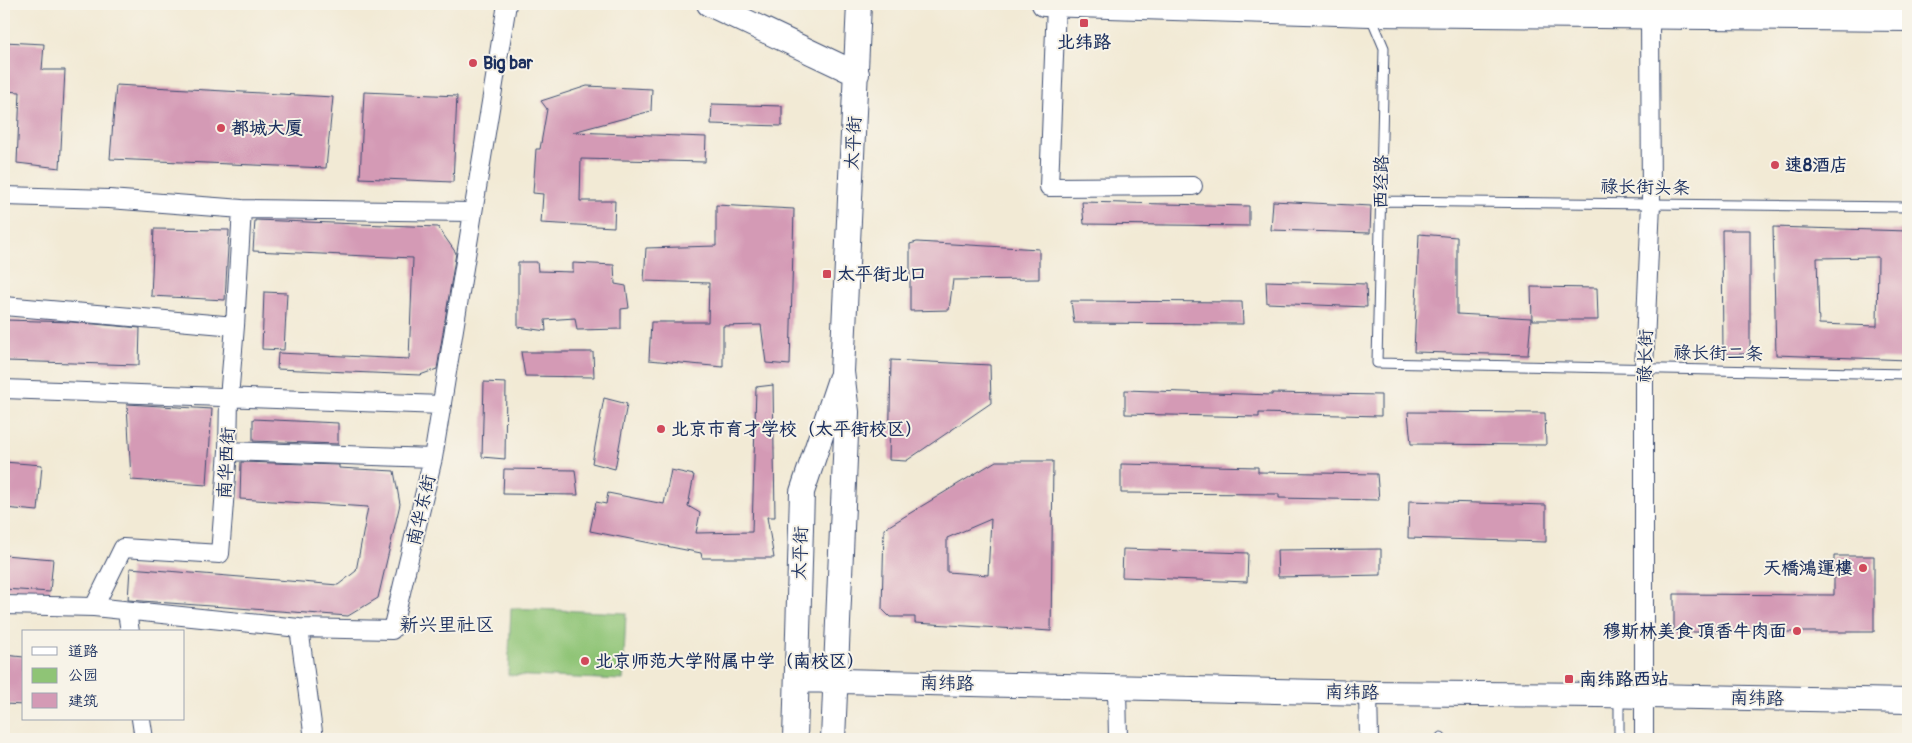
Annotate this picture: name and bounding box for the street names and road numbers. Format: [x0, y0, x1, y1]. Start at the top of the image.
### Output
street label: 太平街 [841, 115, 866, 171]
street label: 西经路 [1370, 155, 1393, 209]
street label: 禄长街头条 [1600, 175, 1690, 200]
street label: 禄长街 [1633, 329, 1658, 383]
street label: 禄长街二条 [1673, 341, 1763, 366]
street label: 南华西街 [213, 426, 240, 500]
street label: 南华东街 [402, 472, 441, 548]
street label: 太平街 [788, 526, 813, 580]
street label: 南纬路 [920, 672, 974, 695]
street label: 南纬路 [1325, 681, 1379, 704]
street label: 南纬路 [1730, 687, 1784, 710]

